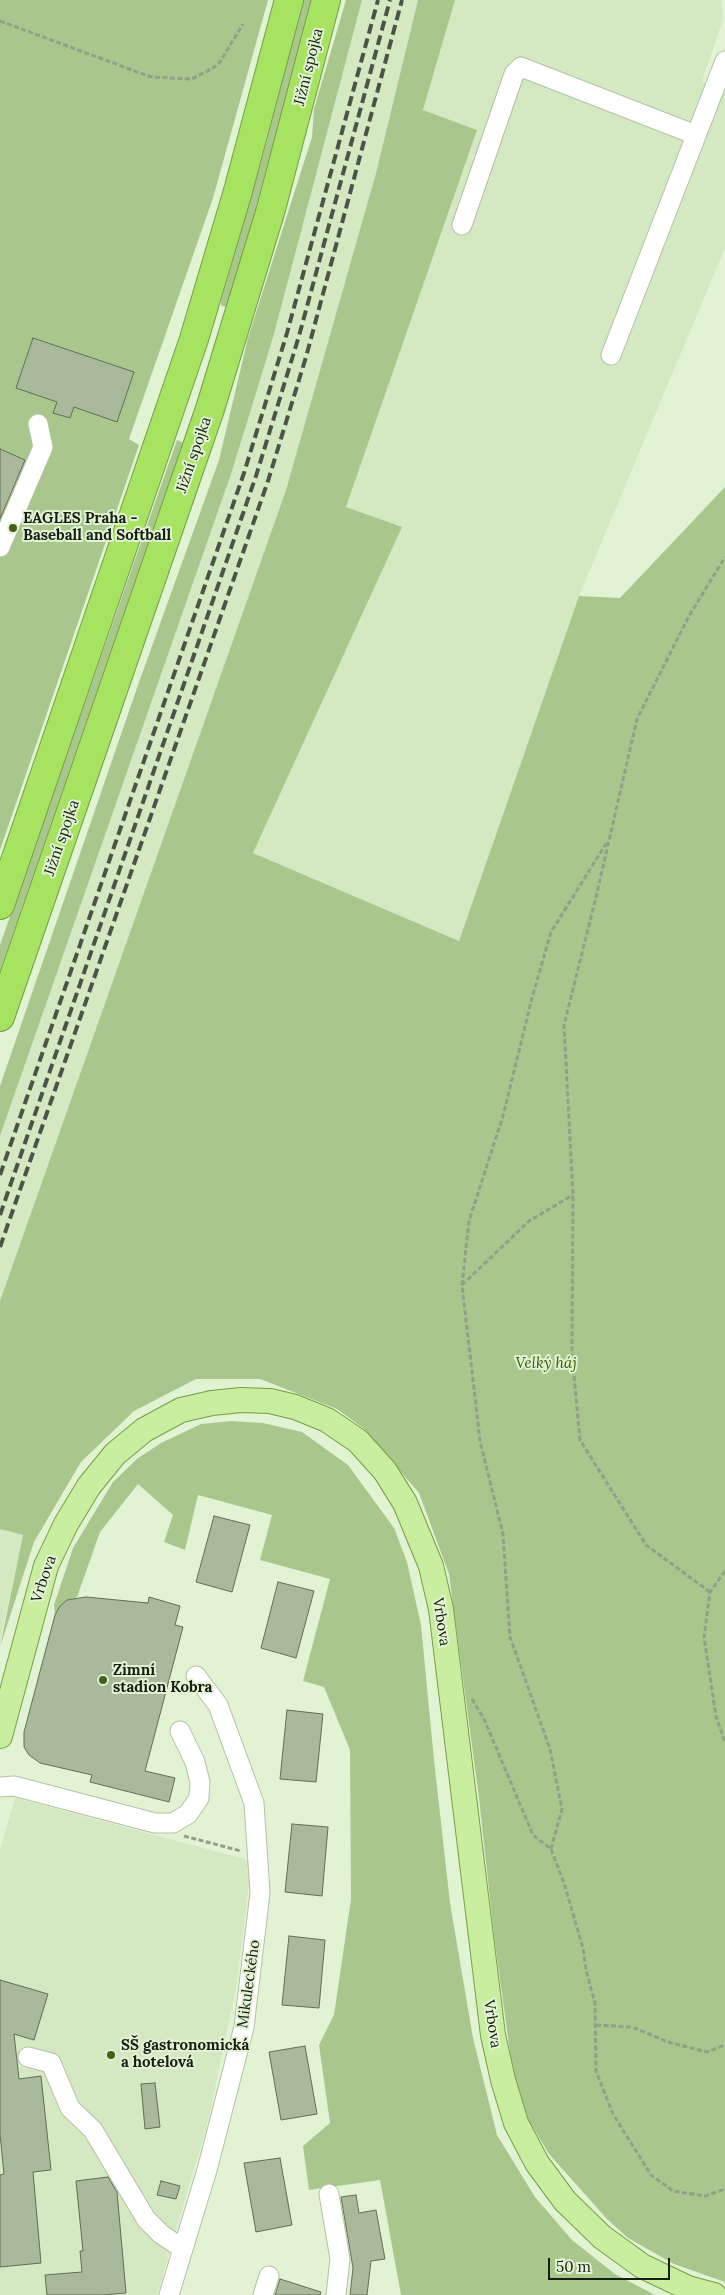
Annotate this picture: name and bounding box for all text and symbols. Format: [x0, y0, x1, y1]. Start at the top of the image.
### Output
street label: Jižní spojka [291, 26, 327, 108]
street label: Jižní spojka [173, 415, 215, 495]
place label: EAGLES Praha - Baseball and Softball [23, 510, 171, 545]
marker: EAGLES Praha - Baseball and Softball [7, 522, 19, 534]
street label: Jižní spojka [41, 798, 83, 878]
park label: Velký háj [516, 1355, 576, 1373]
street label: Vrbova [28, 1553, 60, 1605]
street label: Vrbova [428, 1597, 454, 1647]
place label: Zimní stadion Kobra [113, 1662, 212, 1697]
marker: Zimní stadion Kobra [97, 1674, 109, 1686]
street label: Mikuleckého [234, 1939, 264, 2029]
street label: Vrbova [479, 1999, 505, 2049]
place label: SŠ gastronomická a hotelová [121, 2037, 249, 2072]
marker: SŠ gastronomická a hotelová [105, 2049, 117, 2061]
scale bar [550, 2248, 672, 2280]
text: 50 m [556, 2257, 591, 2276]

